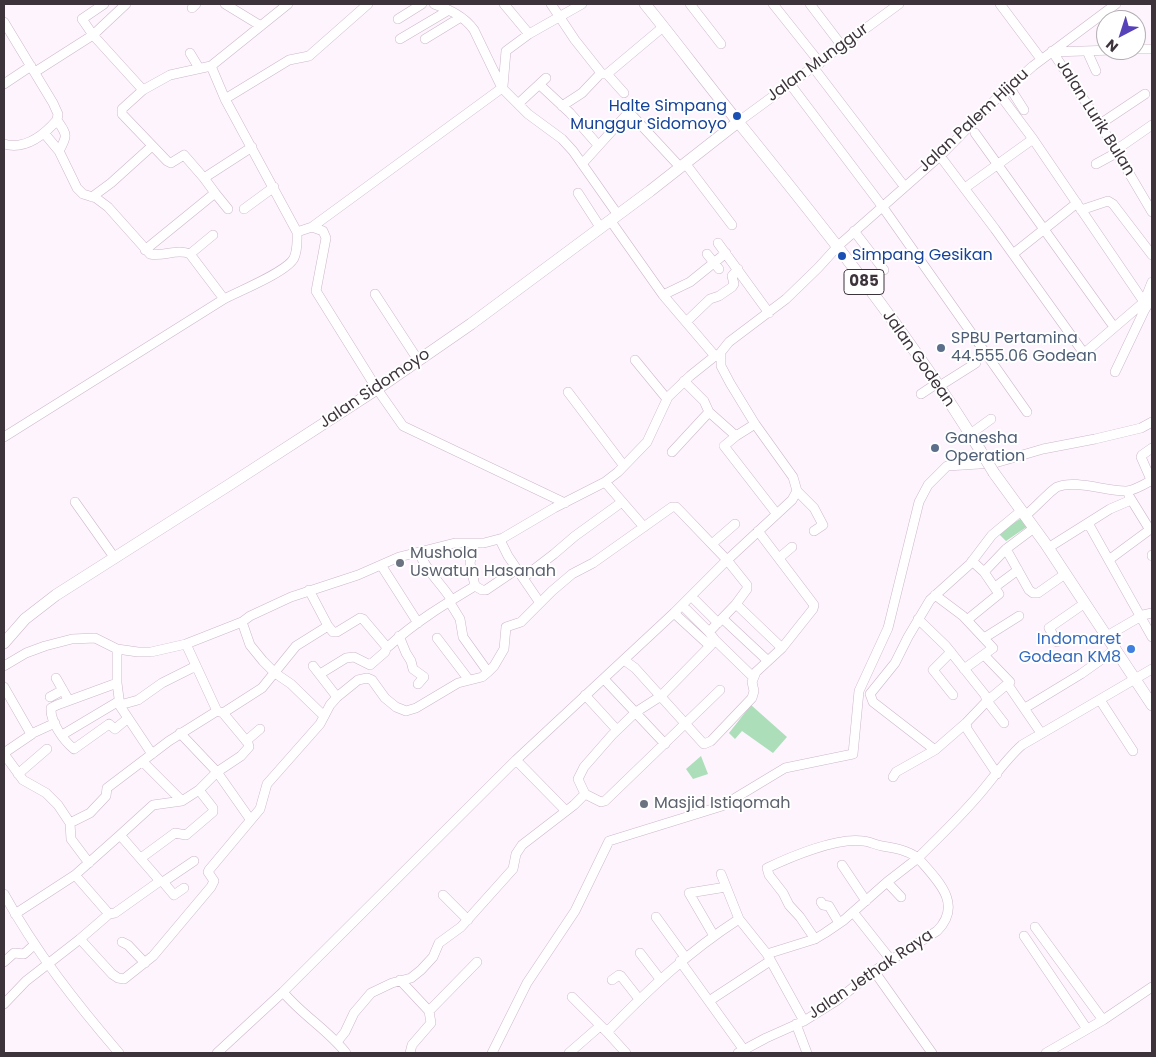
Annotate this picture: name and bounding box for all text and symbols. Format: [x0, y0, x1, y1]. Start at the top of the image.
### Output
north arrow [1096, 10, 1146, 60]
street label: Jalan Munggur [764, 20, 872, 106]
text: N [1102, 35, 1122, 57]
street label: Jalan Lurik Bulan [1052, 56, 1138, 180]
street label: Jalan Palem Hijau [915, 65, 1033, 177]
place label: Halte Simpang Munggur Sidomoyo [570, 97, 727, 135]
marker: Halte Simpang Munggur Sidomoyo [731, 110, 743, 122]
place label: Simpang Gesikan [852, 246, 993, 266]
marker: Simpang Gesikan [836, 250, 848, 262]
road number: 085 [844, 270, 884, 294]
street label: Jalan Godean [878, 307, 958, 411]
place label: SPBU Pertamina 44.555.06 Godean [951, 329, 1097, 367]
marker: SPBU Pertamina 44.555.06 Godean [935, 342, 947, 354]
street label: Jalan Sidomoyo [316, 345, 434, 433]
place label: Ganesha Operation [945, 429, 1025, 467]
marker: Ganesha Operation [929, 442, 941, 454]
place label: Mushola Uswatun Hasanah [410, 544, 556, 582]
marker: Mushola Uswatun Hasanah [394, 557, 406, 569]
place label: Indomaret Godean KM8 [1019, 630, 1121, 668]
marker: Indomaret Godean KM8 [1125, 643, 1137, 655]
place label: Masjid Istiqomah [654, 794, 791, 814]
marker: Masjid Istiqomah [638, 798, 650, 810]
street label: Jalan Jethak Raya [805, 926, 937, 1024]

